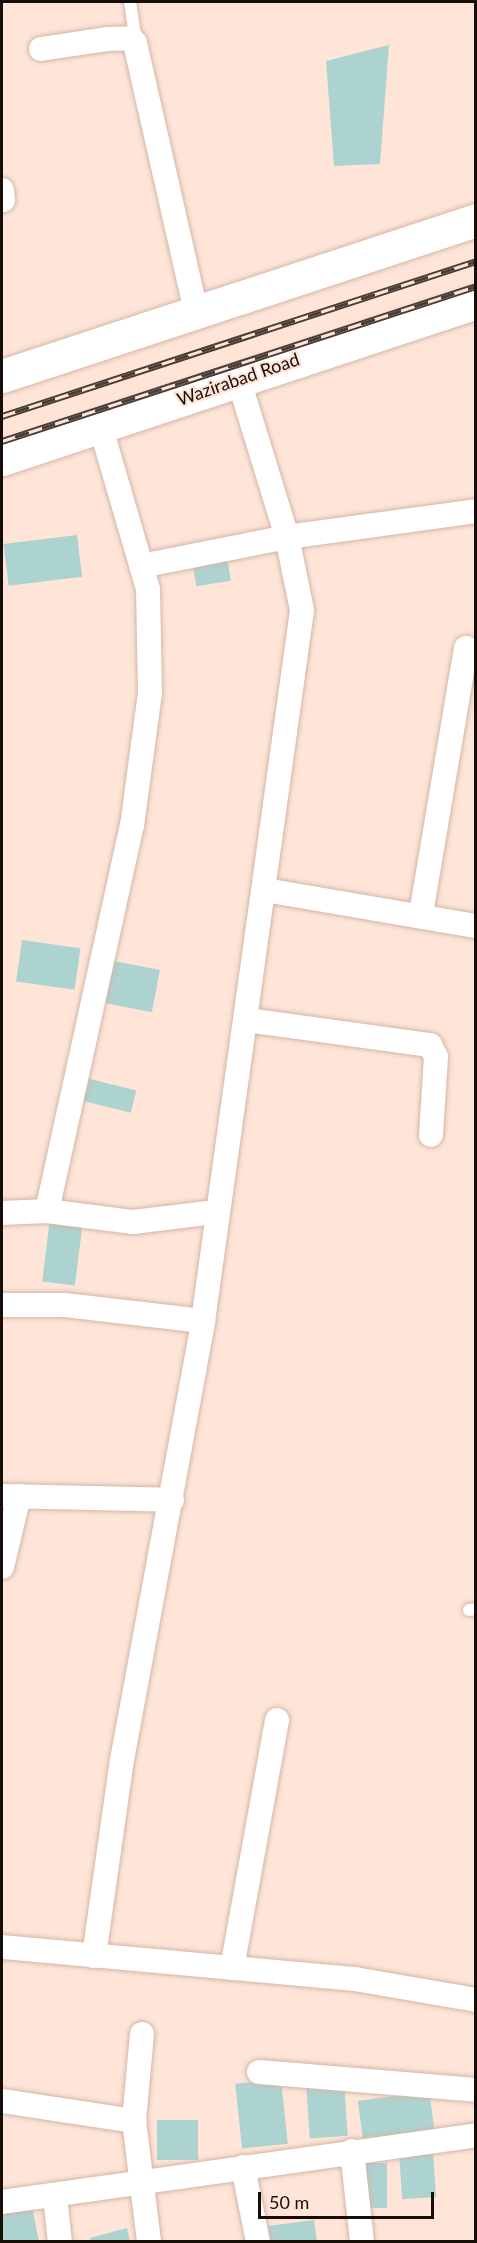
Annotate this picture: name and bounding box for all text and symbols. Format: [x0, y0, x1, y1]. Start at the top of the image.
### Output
street label: Wazirabad Road [174, 348, 302, 410]
scale bar [261, 2180, 436, 2218]
text: 50 m [269, 2191, 309, 2213]

